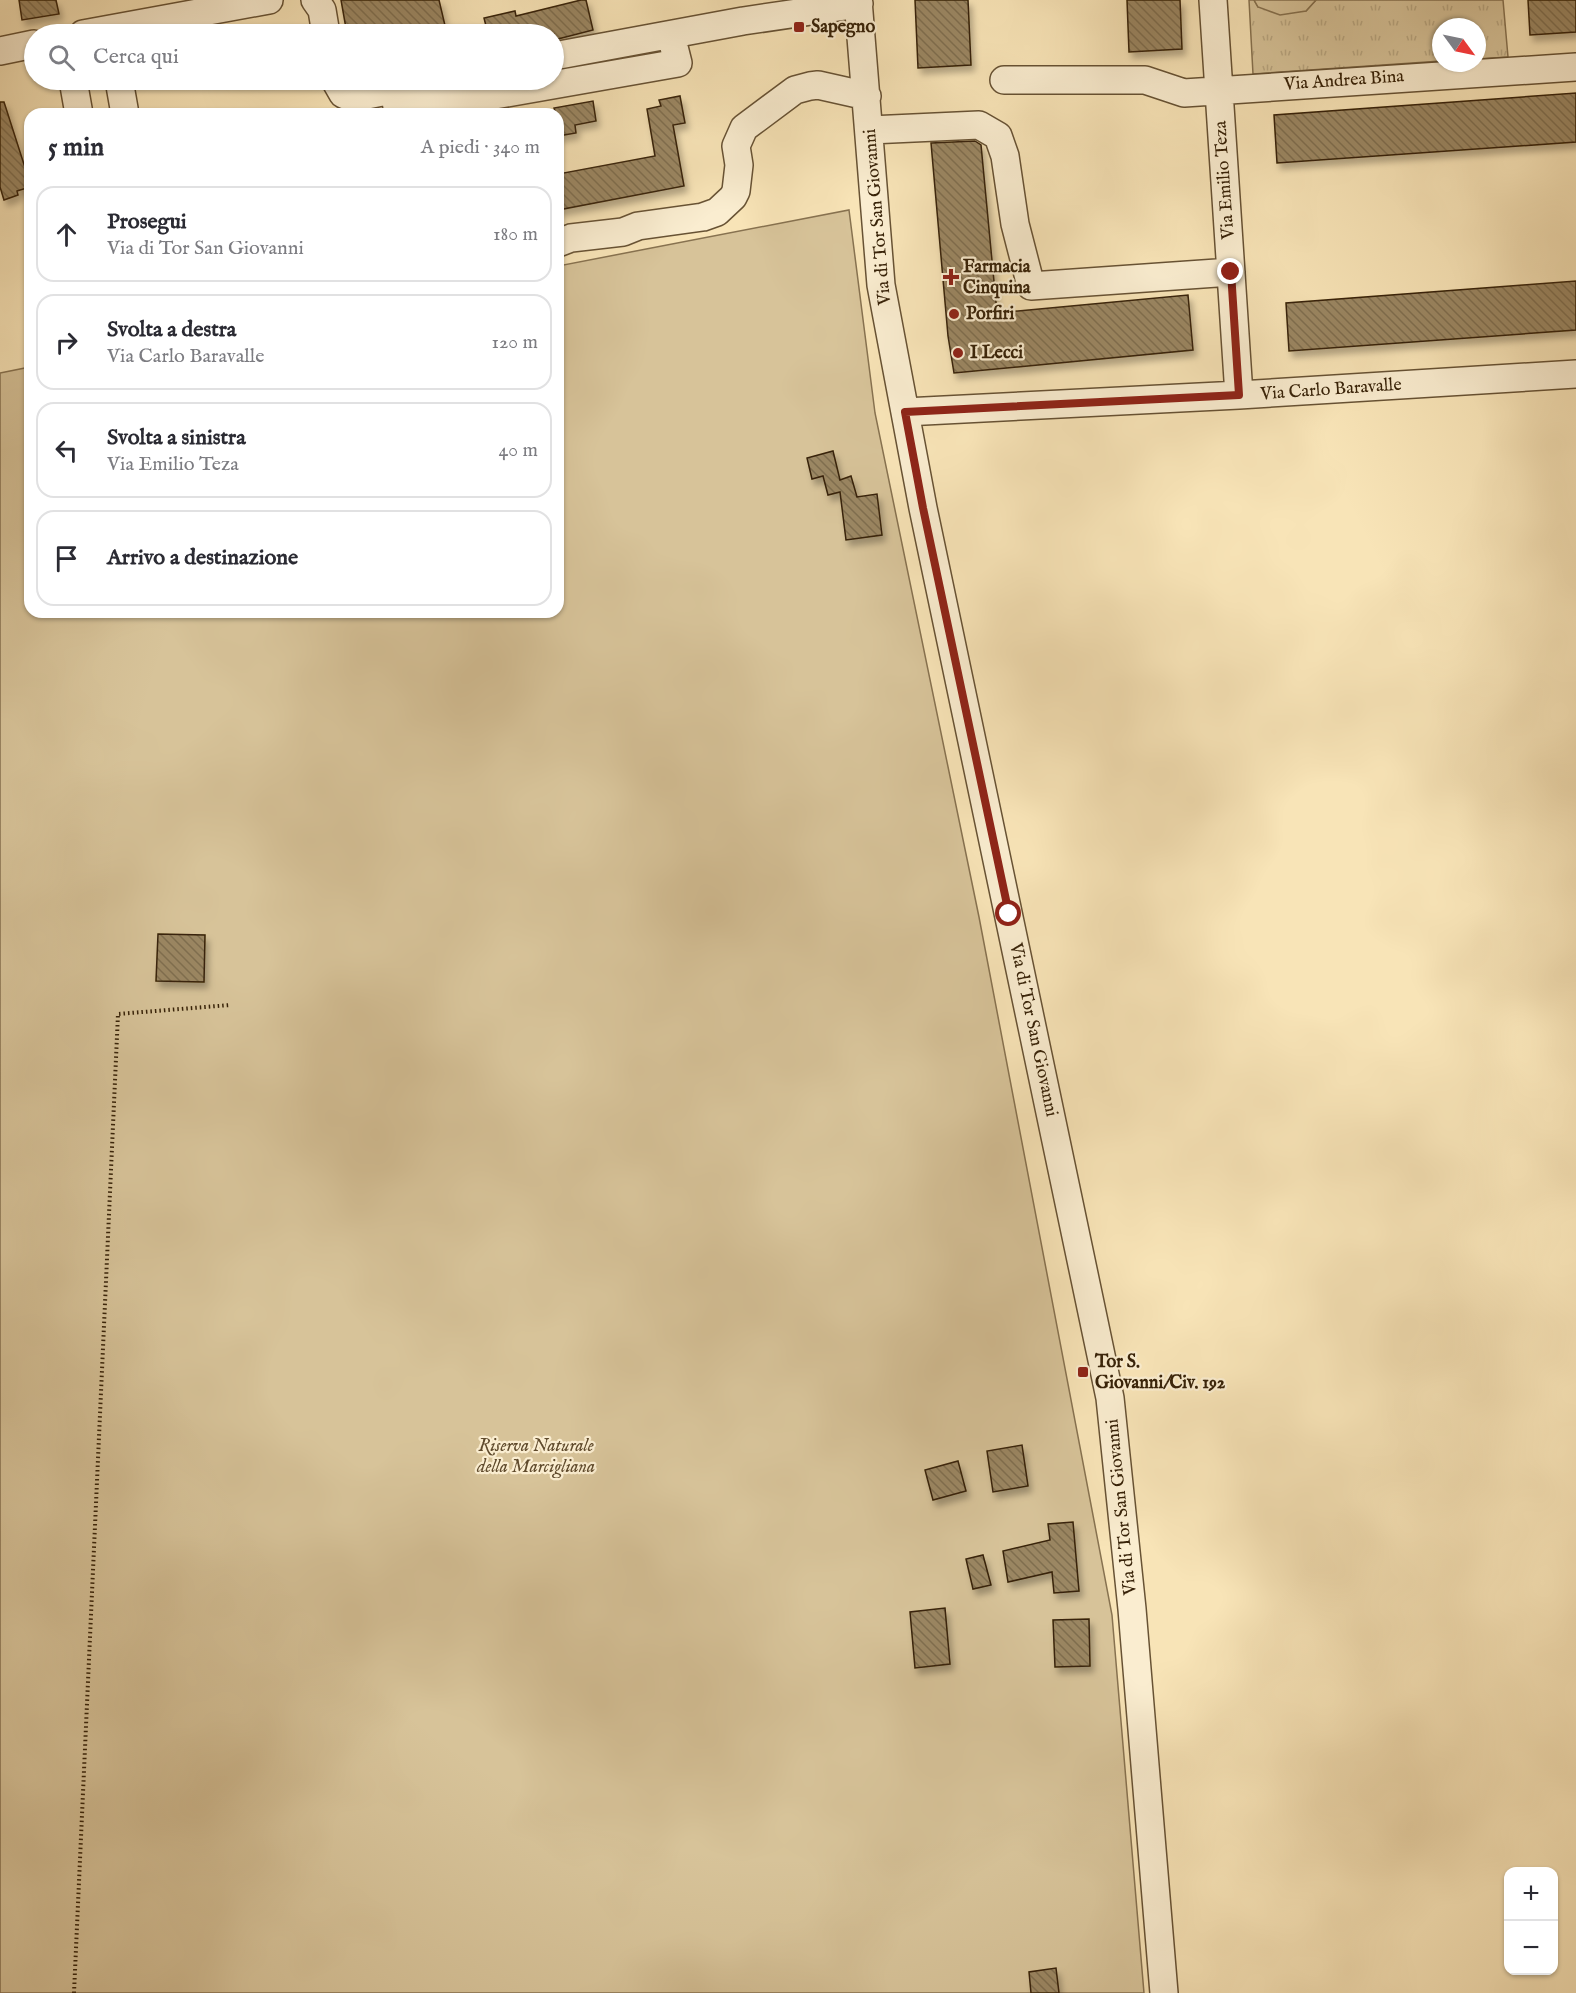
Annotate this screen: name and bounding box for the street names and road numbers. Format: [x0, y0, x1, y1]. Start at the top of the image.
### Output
street label: Via Andrea Bina [1282, 65, 1405, 97]
street label: Via Emilio Teza [1209, 120, 1241, 241]
street label: Via di Tor San Giovanni [859, 128, 897, 307]
street label: Via Carlo Baravalle [1259, 374, 1402, 406]
street label: Via di Tor San Giovanni [1003, 940, 1063, 1119]
street label: Via di Tor San Giovanni [1101, 1418, 1143, 1597]

